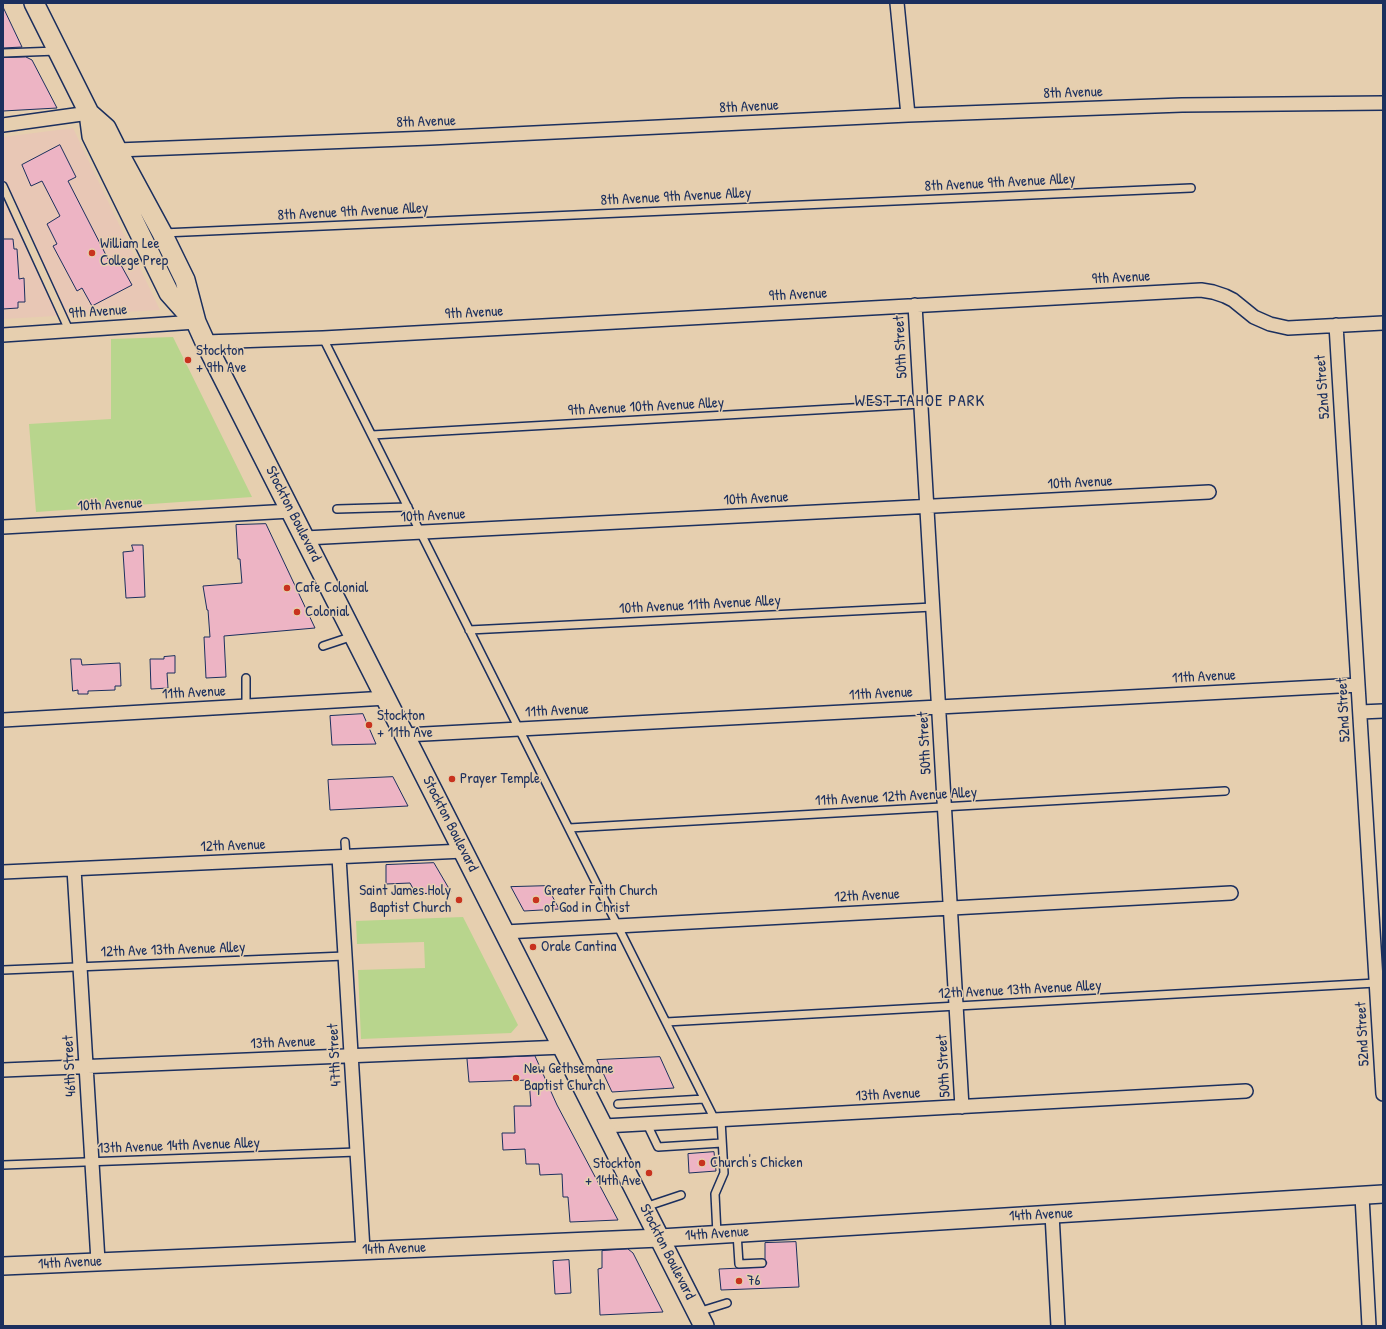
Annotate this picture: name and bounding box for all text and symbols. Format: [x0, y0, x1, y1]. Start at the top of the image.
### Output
street label: 8th Avenue [1043, 83, 1103, 103]
street label: 8th Avenue [719, 96, 779, 118]
street label: 8th Avenue [396, 112, 456, 132]
street label: 8th Avenue 9th Avenue Alley [924, 170, 1076, 196]
street label: 8th Avenue 9th Avenue Alley [600, 184, 752, 210]
street label: 8th Avenue 9th Avenue Alley [277, 199, 429, 225]
place label: William Lee College Prep [100, 235, 168, 270]
marker: William Lee College Prep [87, 248, 97, 258]
street label: 9th Avenue [1091, 267, 1151, 289]
street label: 9th Avenue [768, 284, 828, 306]
street label: 9th Avenue [68, 301, 128, 323]
street label: 9th Avenue [444, 302, 504, 324]
street label: 50th Street [890, 315, 912, 379]
place label: Stockton + 9th Ave [196, 342, 246, 377]
street label: 52nd Street [1312, 354, 1334, 420]
marker: Stockton + 9th Ave [183, 355, 193, 365]
district label: WEST TAHOE PARK [855, 391, 985, 411]
street label: 9th Avenue 10th Avenue Alley [567, 394, 725, 420]
street label: Stockton Boulevard [261, 463, 325, 565]
street label: 10th Avenue [1047, 472, 1113, 494]
street label: 10th Avenue [723, 488, 789, 510]
street label: 10th Avenue [77, 494, 143, 516]
street label: 10th Avenue [400, 505, 466, 527]
place label: Cafe Colonial [295, 579, 368, 597]
marker: Cafe Colonial [282, 583, 292, 593]
street label: 10th Avenue 11th Avenue Alley [619, 592, 781, 618]
place label: Colonial [305, 603, 349, 621]
marker: Colonial [292, 607, 302, 617]
street label: 11th Avenue [1172, 666, 1236, 688]
street label: 52nd Street [1333, 677, 1355, 743]
street label: 11th Avenue [162, 682, 226, 704]
street label: 11th Avenue [849, 683, 913, 705]
street label: 11th Avenue [525, 700, 589, 722]
place label: Stockton + 11th Ave [377, 707, 433, 742]
street label: 50th Street [914, 711, 936, 775]
marker: Stockton + 11th Ave [364, 720, 374, 730]
place label: Prayer Temple [460, 770, 540, 788]
street label: Stockton Boulevard [418, 773, 482, 875]
marker: Prayer Temple [447, 774, 457, 784]
street label: 11th Avenue 12th Avenue Alley [815, 784, 977, 810]
street label: 12th Avenue [200, 836, 266, 856]
place label: Saint James Holy Baptist Church [359, 882, 451, 917]
place label: Greater Faith Church of God in Christ [544, 882, 657, 917]
street label: 12th Avenue [834, 885, 900, 907]
marker: Saint James Holy Baptist Church [454, 895, 464, 905]
marker: Greater Faith Church of God in Christ [531, 895, 541, 905]
street label: 12th Ave 13th Avenue Alley [100, 938, 246, 962]
place label: Orale Cantina [541, 938, 616, 956]
marker: Orale Cantina [528, 942, 538, 952]
street label: 12th Avenue 13th Avenue Alley [938, 977, 1102, 1003]
street label: 52nd Street [1352, 1001, 1374, 1067]
street label: 47th Street [324, 1023, 346, 1087]
street label: 13th Avenue [250, 1033, 316, 1053]
street label: 50th Street [933, 1034, 955, 1098]
street label: 46th Street [59, 1035, 81, 1097]
place label: New Gethsemane Baptist Church [524, 1060, 614, 1095]
marker: New Gethsemane Baptist Church [511, 1073, 521, 1083]
street label: 13th Avenue [855, 1084, 921, 1106]
street label: 13th Avenue 14th Avenue Alley [98, 1134, 260, 1158]
place label: Church's Chicken [710, 1154, 803, 1172]
place label: Stockton + 14th Ave [585, 1155, 641, 1190]
marker: Church's Chicken [697, 1158, 707, 1168]
marker: Stockton + 14th Ave [644, 1168, 654, 1178]
street label: Stockton Boulevard [635, 1201, 699, 1303]
street label: 14th Avenue [1009, 1204, 1073, 1226]
street label: 14th Avenue [684, 1223, 750, 1245]
street label: 14th Avenue [362, 1239, 426, 1259]
street label: 14th Avenue [38, 1252, 102, 1274]
place label: 76 [747, 1272, 760, 1290]
marker: 76 [734, 1276, 744, 1286]

